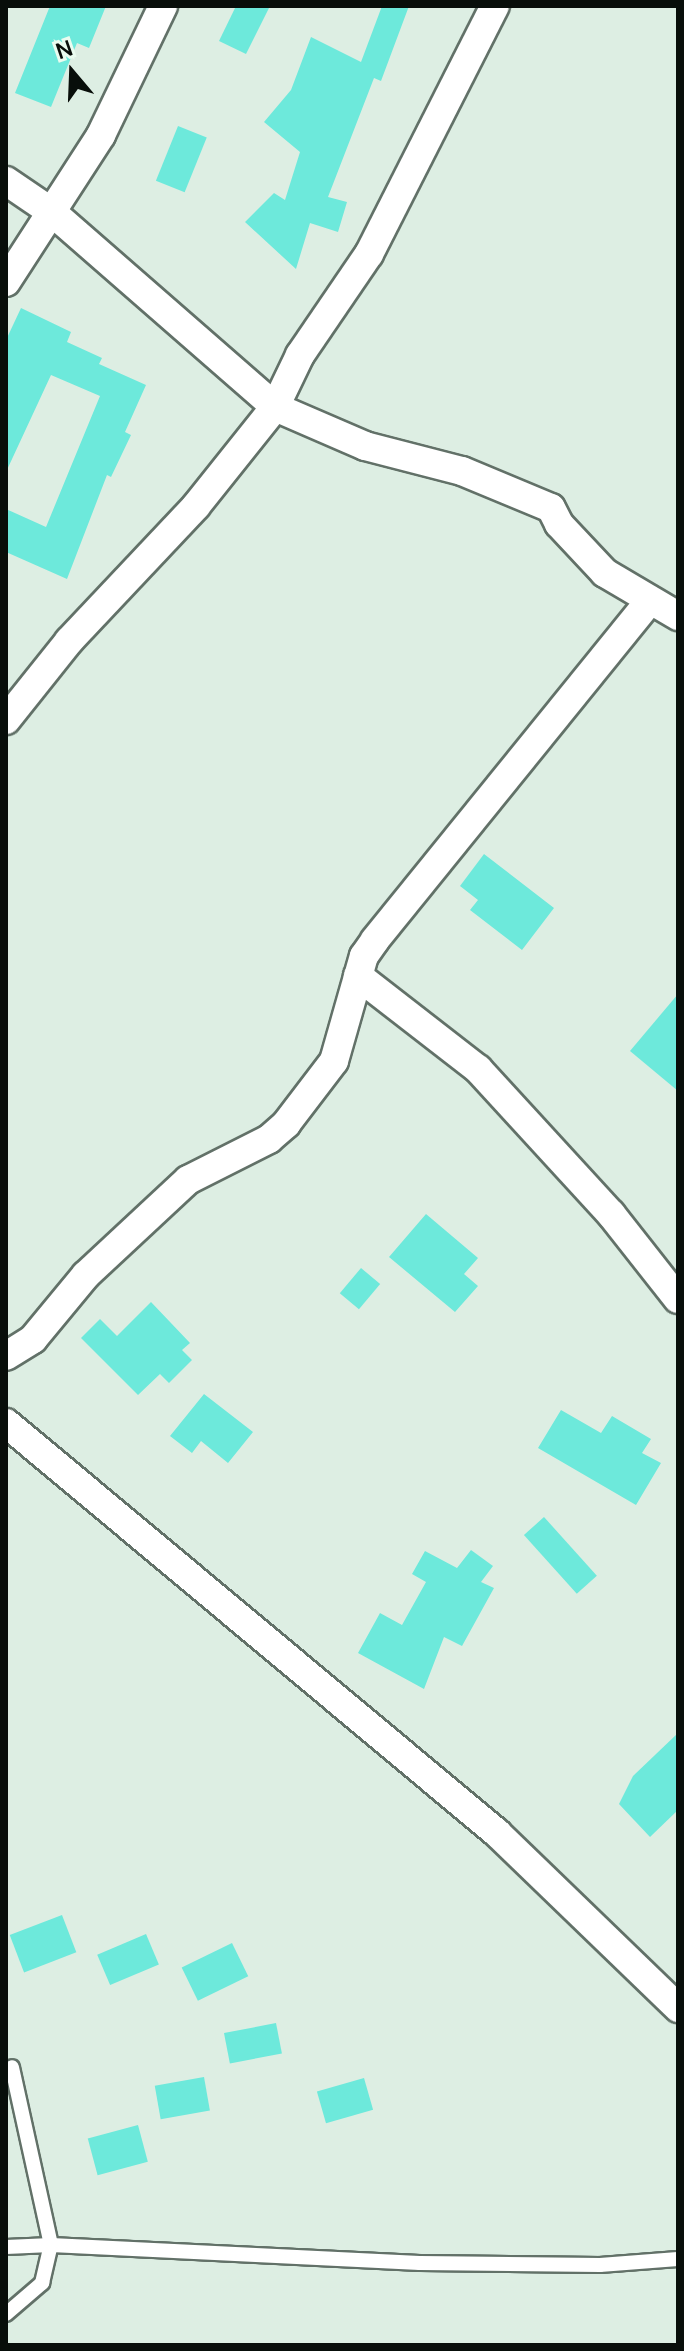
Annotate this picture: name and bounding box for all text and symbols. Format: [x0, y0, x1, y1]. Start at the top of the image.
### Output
north arrow [32, 32, 112, 112]
text: N [52, 33, 77, 66]

